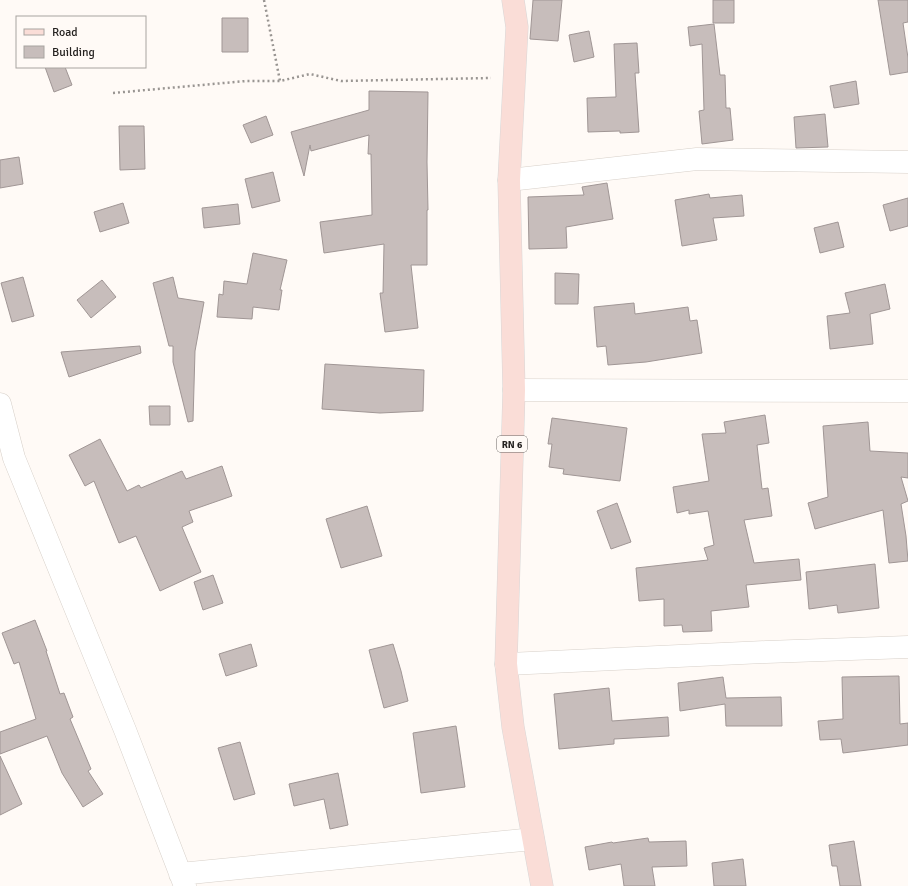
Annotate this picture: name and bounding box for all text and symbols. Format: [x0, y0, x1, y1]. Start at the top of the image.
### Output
legend [16, 16, 146, 68]
text: Road [52, 25, 78, 40]
text: Building [52, 45, 95, 60]
road number: RN 6 [497, 436, 527, 452]

